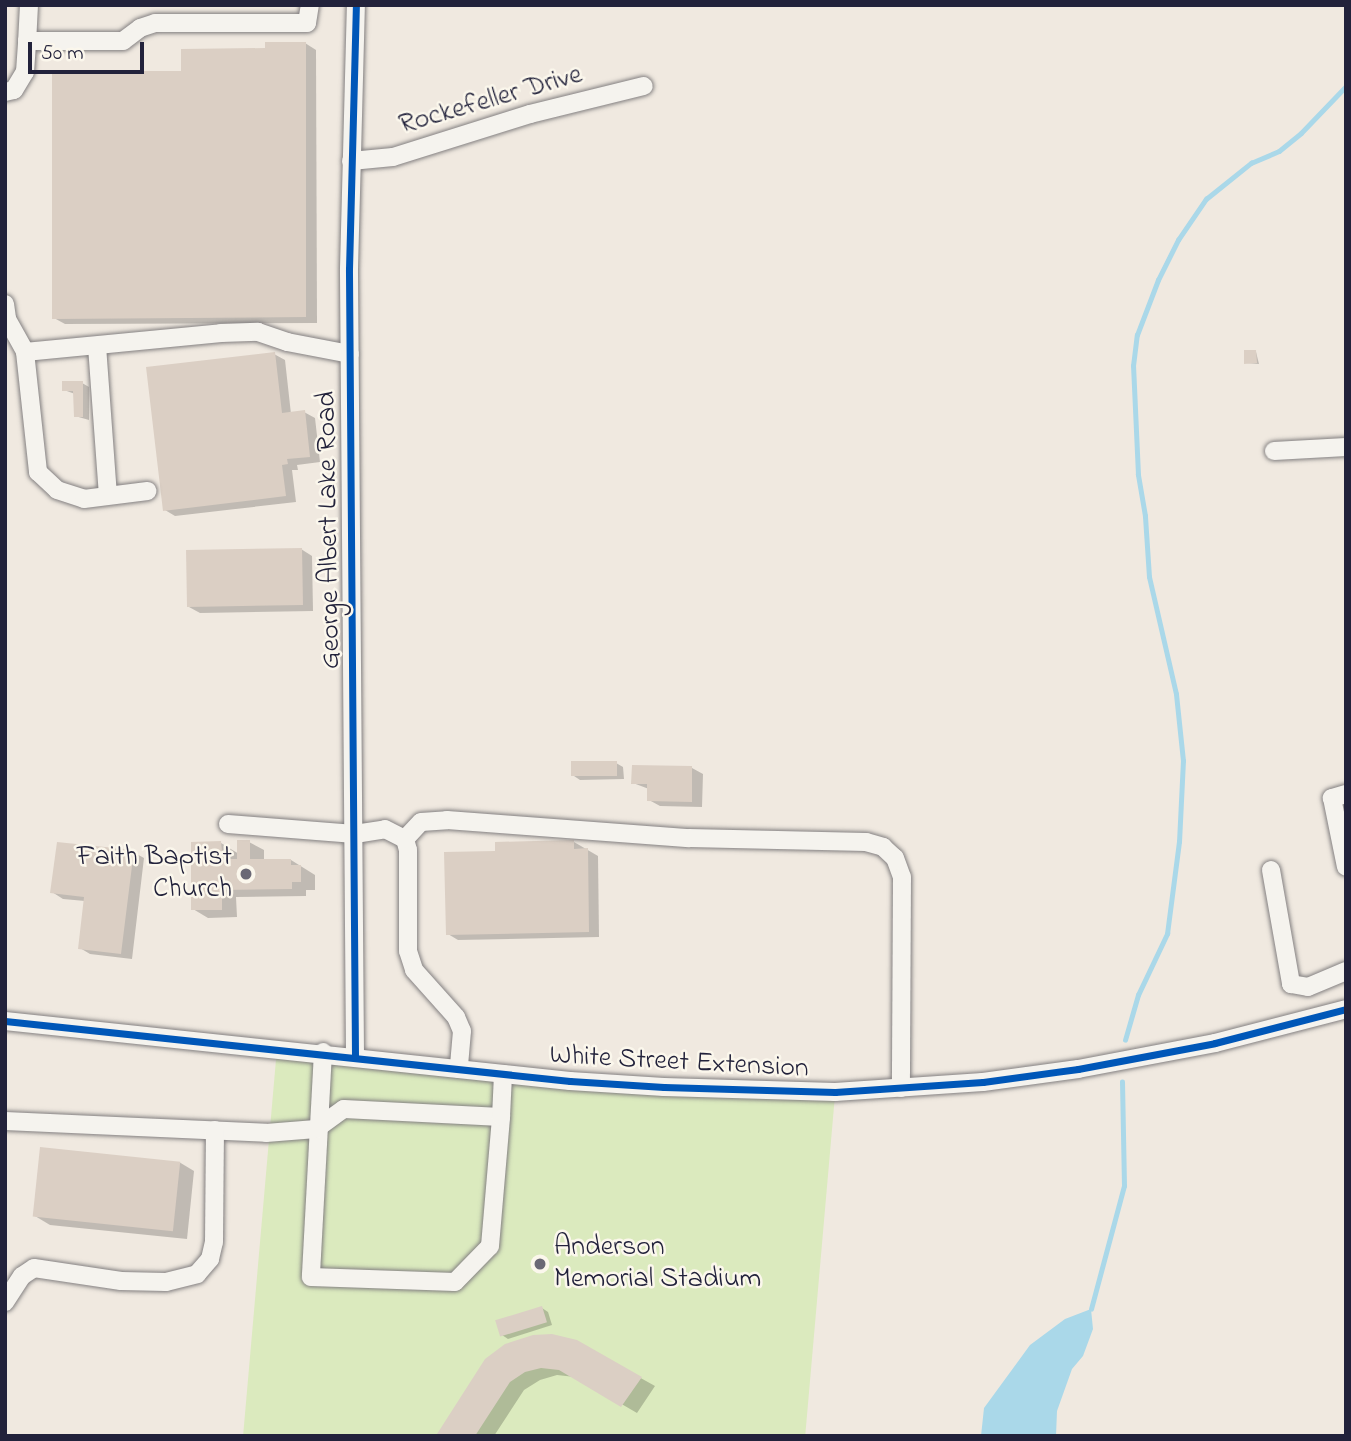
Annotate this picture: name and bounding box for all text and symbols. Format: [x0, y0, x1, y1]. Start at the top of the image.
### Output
scale bar [32, 28, 147, 72]
text: 50 m [41, 39, 84, 69]
street label: Rockefeller Drive [396, 59, 586, 143]
street label: George Albert Lake Road [311, 391, 349, 669]
place label: Faith Baptist Church [77, 841, 232, 907]
marker: Faith Baptist Church [238, 866, 254, 882]
street label: White Street Extension [549, 1039, 809, 1087]
place label: Anderson Memorial Stadium [554, 1231, 761, 1297]
marker: Anderson Memorial Stadium [532, 1256, 548, 1272]

